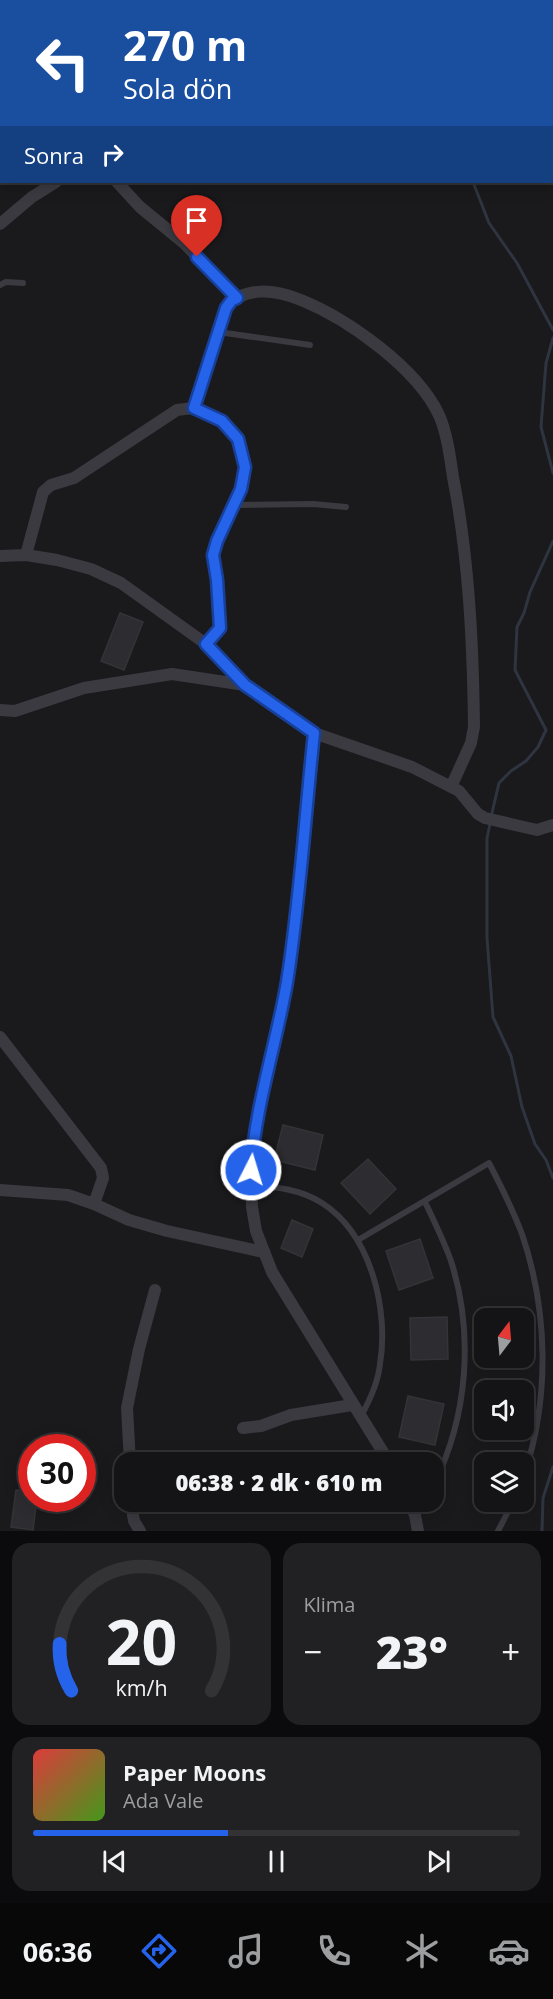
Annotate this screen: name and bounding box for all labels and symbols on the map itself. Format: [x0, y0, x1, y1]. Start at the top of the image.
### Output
pin [171, 195, 222, 257]
position arrow [219, 1138, 283, 1202]
north arrow [474, 1308, 534, 1368]
speed limit sign: 30 [18, 1434, 96, 1512]

